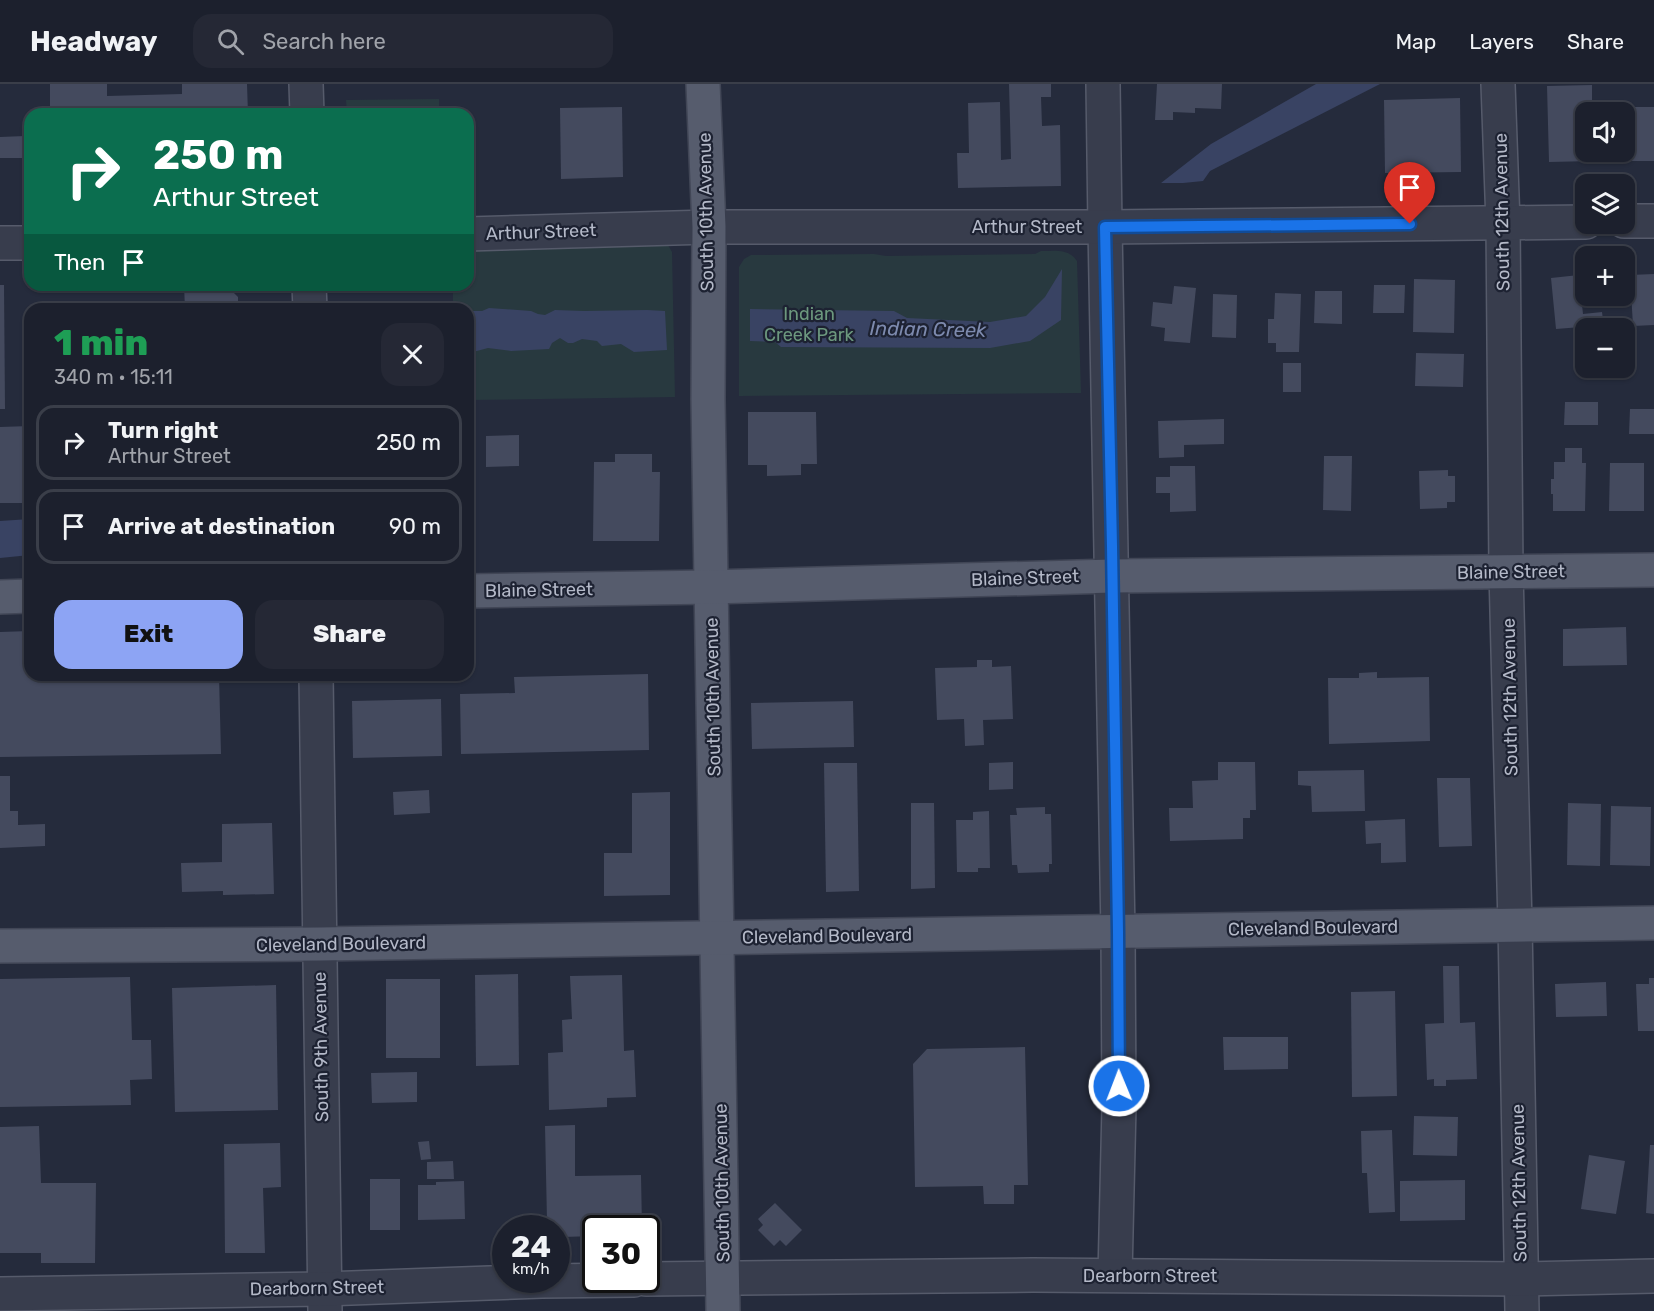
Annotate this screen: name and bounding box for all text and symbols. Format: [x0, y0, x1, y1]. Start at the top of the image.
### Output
search box [193, 14, 613, 68]
text: Headway [30, 25, 157, 58]
icon: search [214, 25, 247, 58]
text: Search here [262, 28, 386, 55]
text: Map [1395, 29, 1436, 54]
text: Layers [1469, 29, 1534, 54]
text: Share [1567, 29, 1624, 54]
map controls [1575, 102, 1635, 378]
button: sound [1575, 102, 1635, 162]
text: 250 m [153, 130, 283, 180]
icon: right [54, 132, 132, 210]
street label: South 10th Avenue [694, 132, 718, 292]
street label: South 12th Avenue [1490, 133, 1514, 291]
pin [1384, 162, 1435, 224]
icon: arrive [1393, 171, 1426, 204]
button: layers [1575, 174, 1635, 234]
text: Arthur Street [153, 181, 319, 213]
street label: Arthur Street [972, 216, 1082, 238]
street label: Arthur Street [485, 219, 597, 245]
icon: arrive [117, 246, 150, 279]
button: + [1575, 246, 1635, 306]
text: Then [54, 249, 105, 276]
park label: Indian Creek Park [764, 303, 855, 346]
water label: Indian Creek [869, 316, 987, 342]
button: − [1575, 318, 1635, 378]
text: 1 min [54, 321, 148, 364]
button: close [381, 323, 444, 386]
text: 340 m · 15:11 [54, 365, 173, 389]
text: Turn right [108, 417, 218, 444]
icon: right [57, 426, 90, 459]
text: 250 m [376, 429, 441, 456]
text: Arthur Street [108, 444, 231, 468]
icon: arrive [57, 510, 90, 543]
text: Arrive at destination [108, 513, 335, 540]
text: 90 m [389, 513, 441, 540]
street label: Blaine Street [1457, 560, 1565, 584]
street label: Blaine Street [971, 565, 1079, 591]
street label: Blaine Street [485, 578, 593, 602]
button: Exit [54, 600, 243, 669]
button: Share [255, 600, 444, 669]
street label: South 10th Avenue [701, 617, 725, 777]
street label: South 12th Avenue [1498, 618, 1522, 776]
street label: Cleveland Boulevard [1228, 916, 1398, 940]
street label: Cleveland Boulevard [742, 924, 912, 948]
street label: Cleveland Boulevard [256, 932, 426, 956]
street label: South 9th Avenue [309, 972, 333, 1122]
position arrow [1087, 1054, 1151, 1118]
street label: South 10th Avenue [710, 1103, 734, 1263]
street label: South 12th Avenue [1507, 1104, 1531, 1262]
speed limit sign: 30 [582, 1215, 660, 1293]
text: 24 [511, 1229, 551, 1265]
text: km/h [512, 1260, 550, 1278]
street label: Dearborn Street [1083, 1265, 1217, 1287]
street label: Dearborn Street [250, 1276, 384, 1300]

